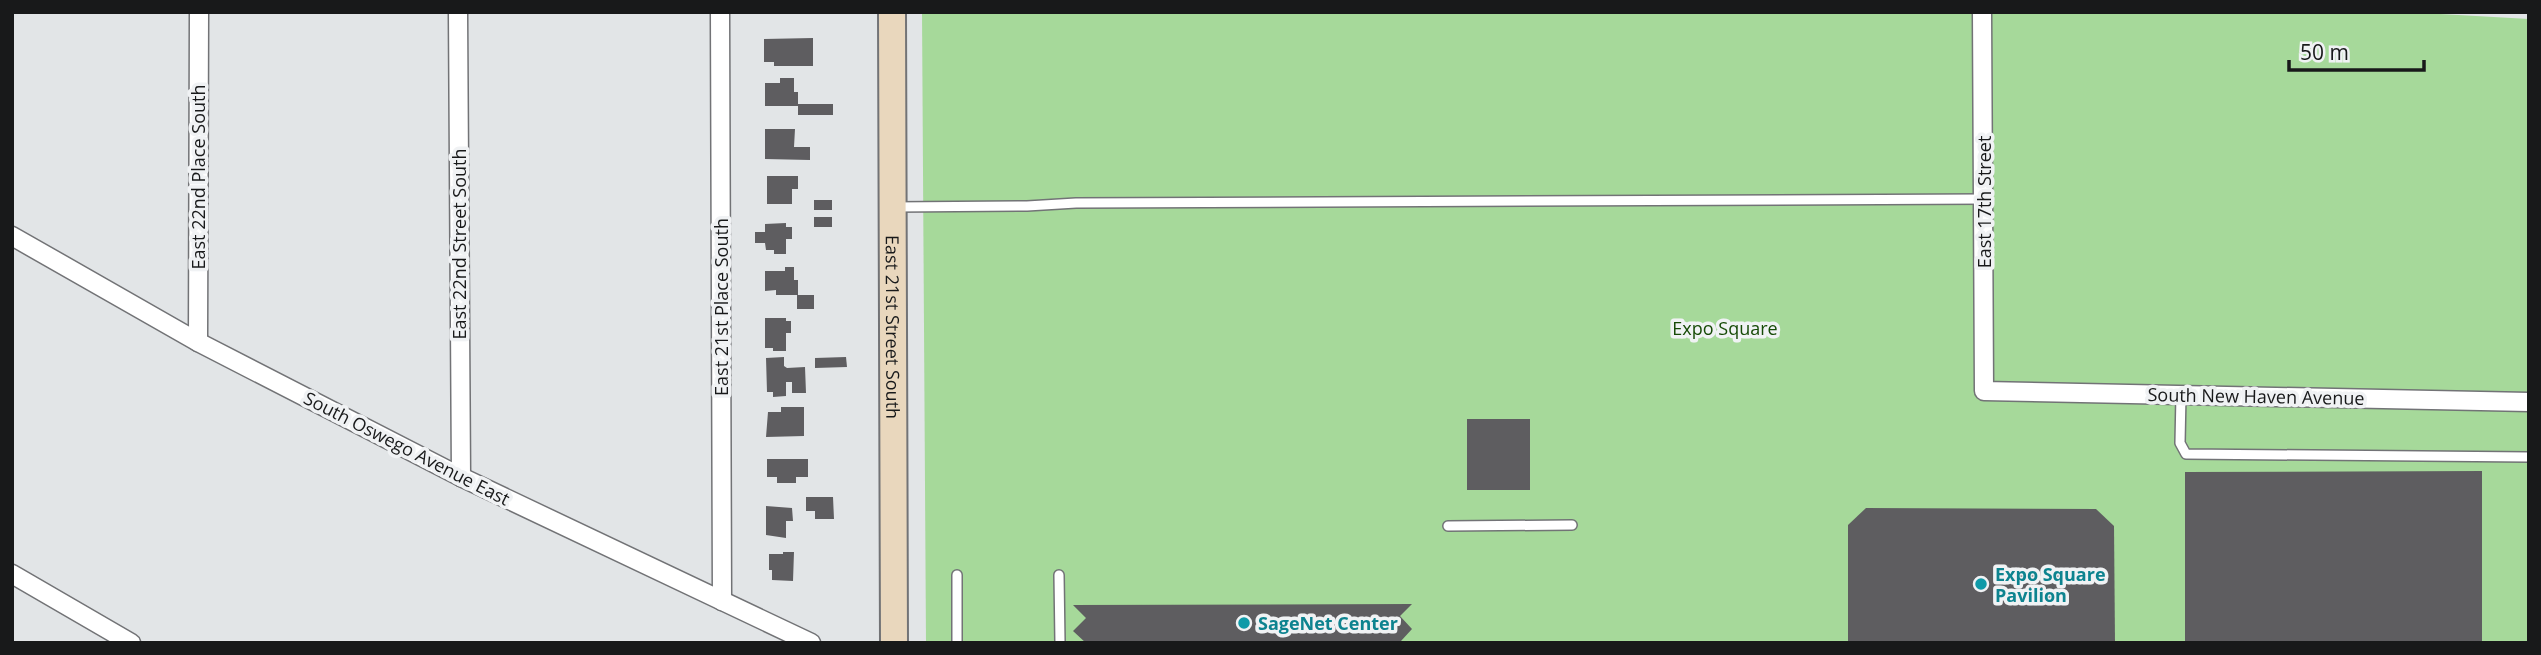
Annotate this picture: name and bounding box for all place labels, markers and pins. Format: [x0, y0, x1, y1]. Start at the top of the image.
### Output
place label: Expo Square Pavilion [1995, 562, 2106, 607]
marker: Expo Square Pavilion [1973, 576, 1989, 592]
place label: SageNet Center [1258, 611, 1398, 635]
marker: SageNet Center [1236, 615, 1252, 631]

